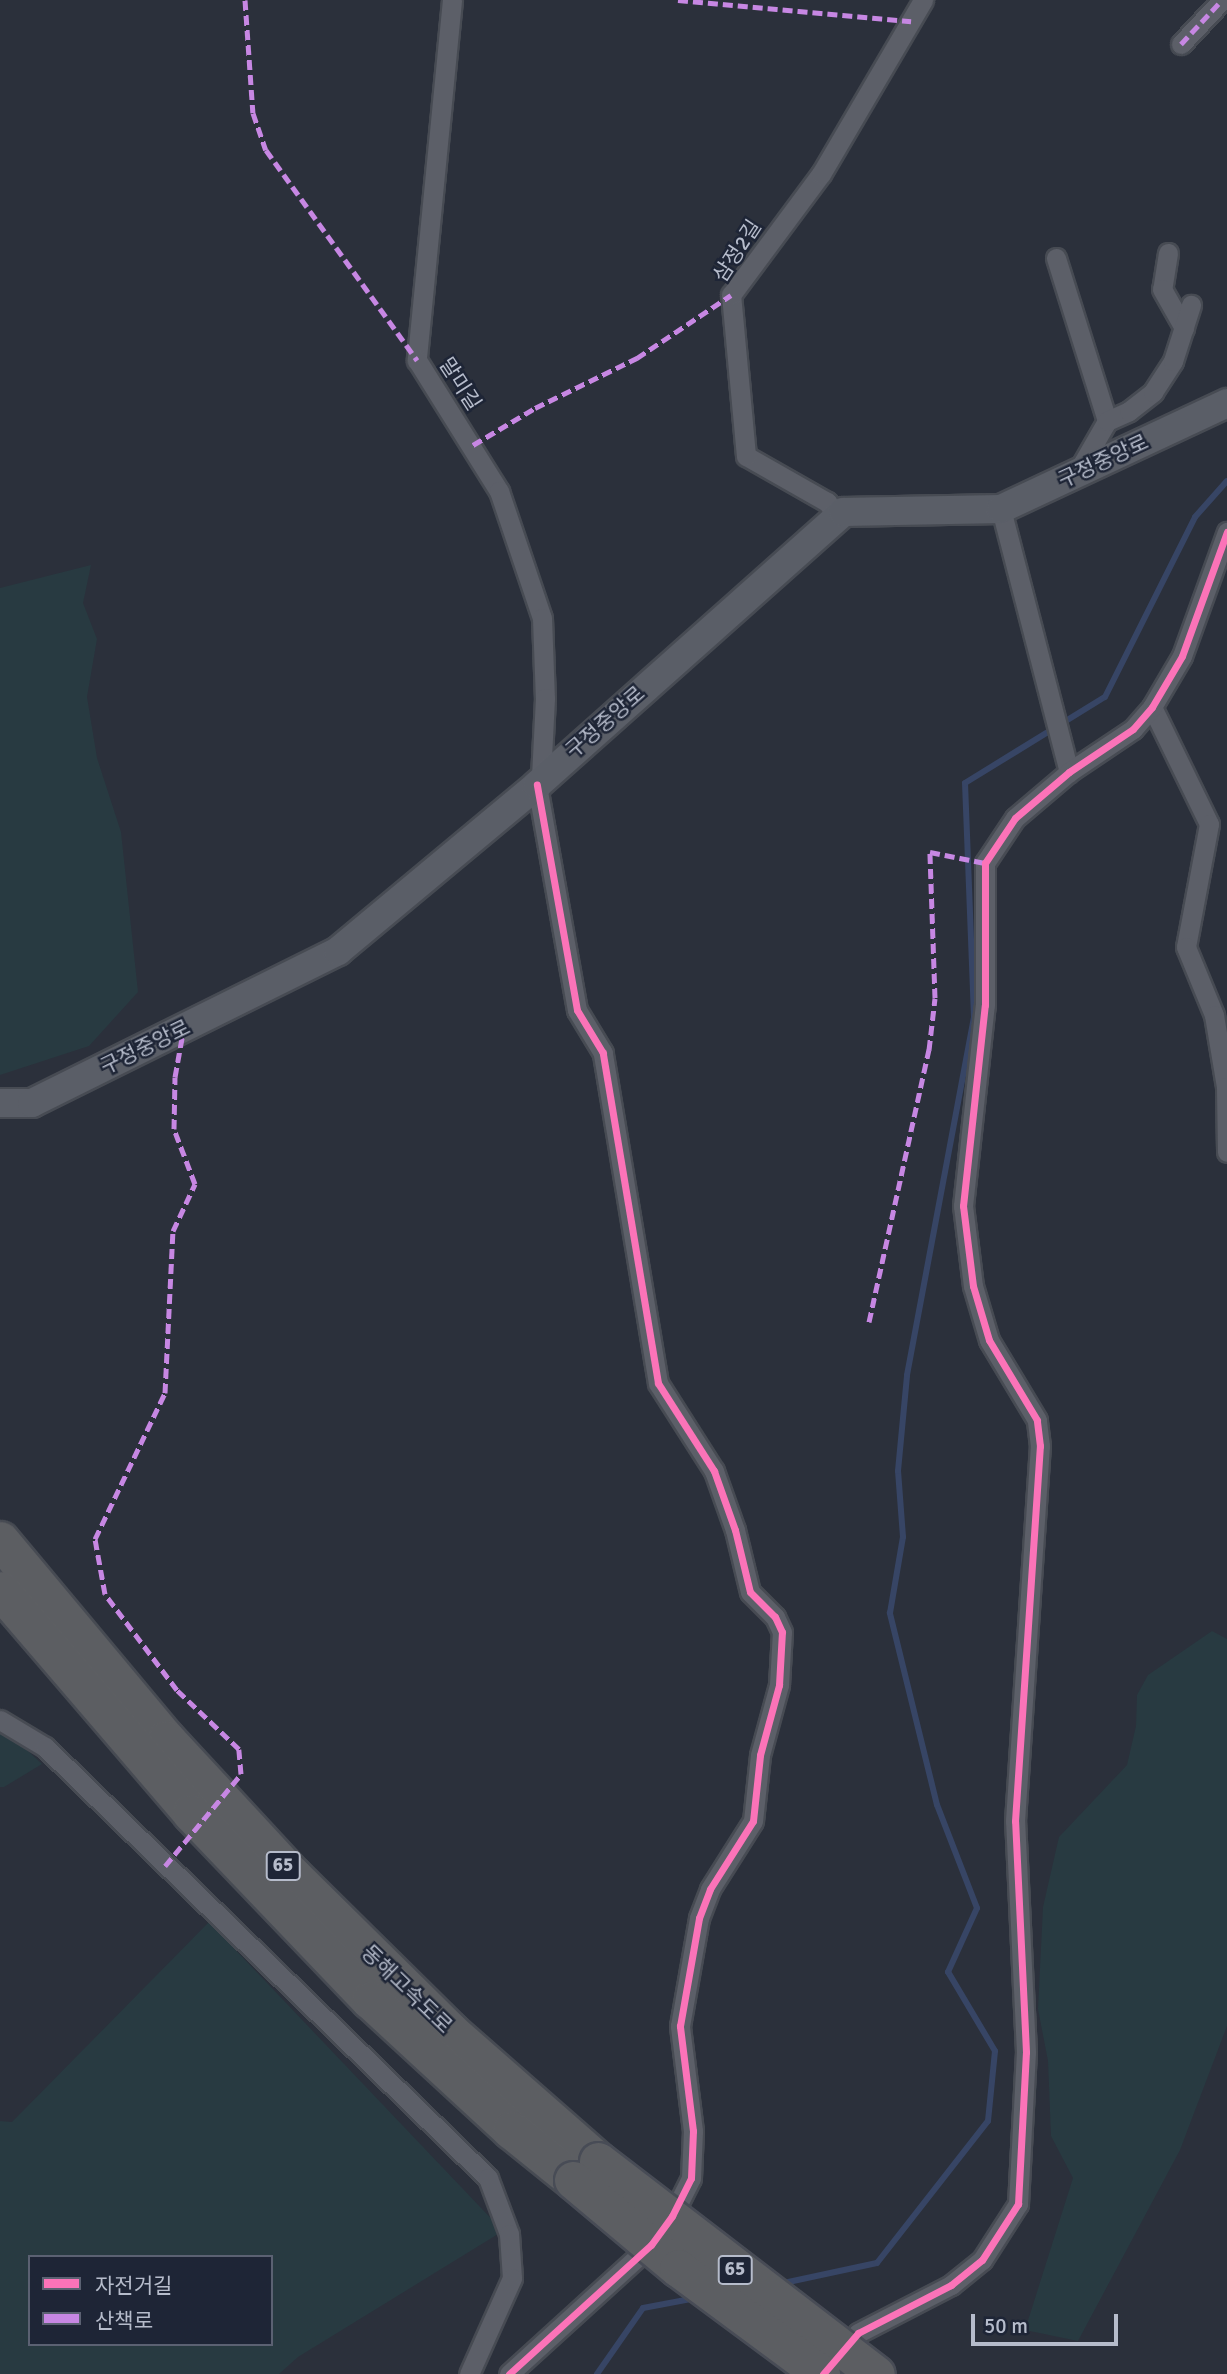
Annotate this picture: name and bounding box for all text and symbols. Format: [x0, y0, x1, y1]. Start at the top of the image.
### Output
street label: 삼정2길 [708, 215, 766, 287]
street label: 말미길 [434, 353, 486, 415]
street label: 구정중앙로 [1054, 429, 1152, 493]
street label: 구정중앙로 [560, 681, 650, 763]
street label: 구정중앙로 [96, 1015, 194, 1079]
road number: 65 [266, 1850, 300, 1882]
street label: 동해고속도로 [357, 1940, 457, 2038]
road number: 65 [718, 2254, 752, 2286]
legend [28, 2255, 273, 2346]
text: 자전거길 [95, 2273, 172, 2299]
scale bar [975, 2300, 1122, 2344]
text: 산책로 [95, 2308, 153, 2334]
text: 50 m [984, 2313, 1028, 2339]

